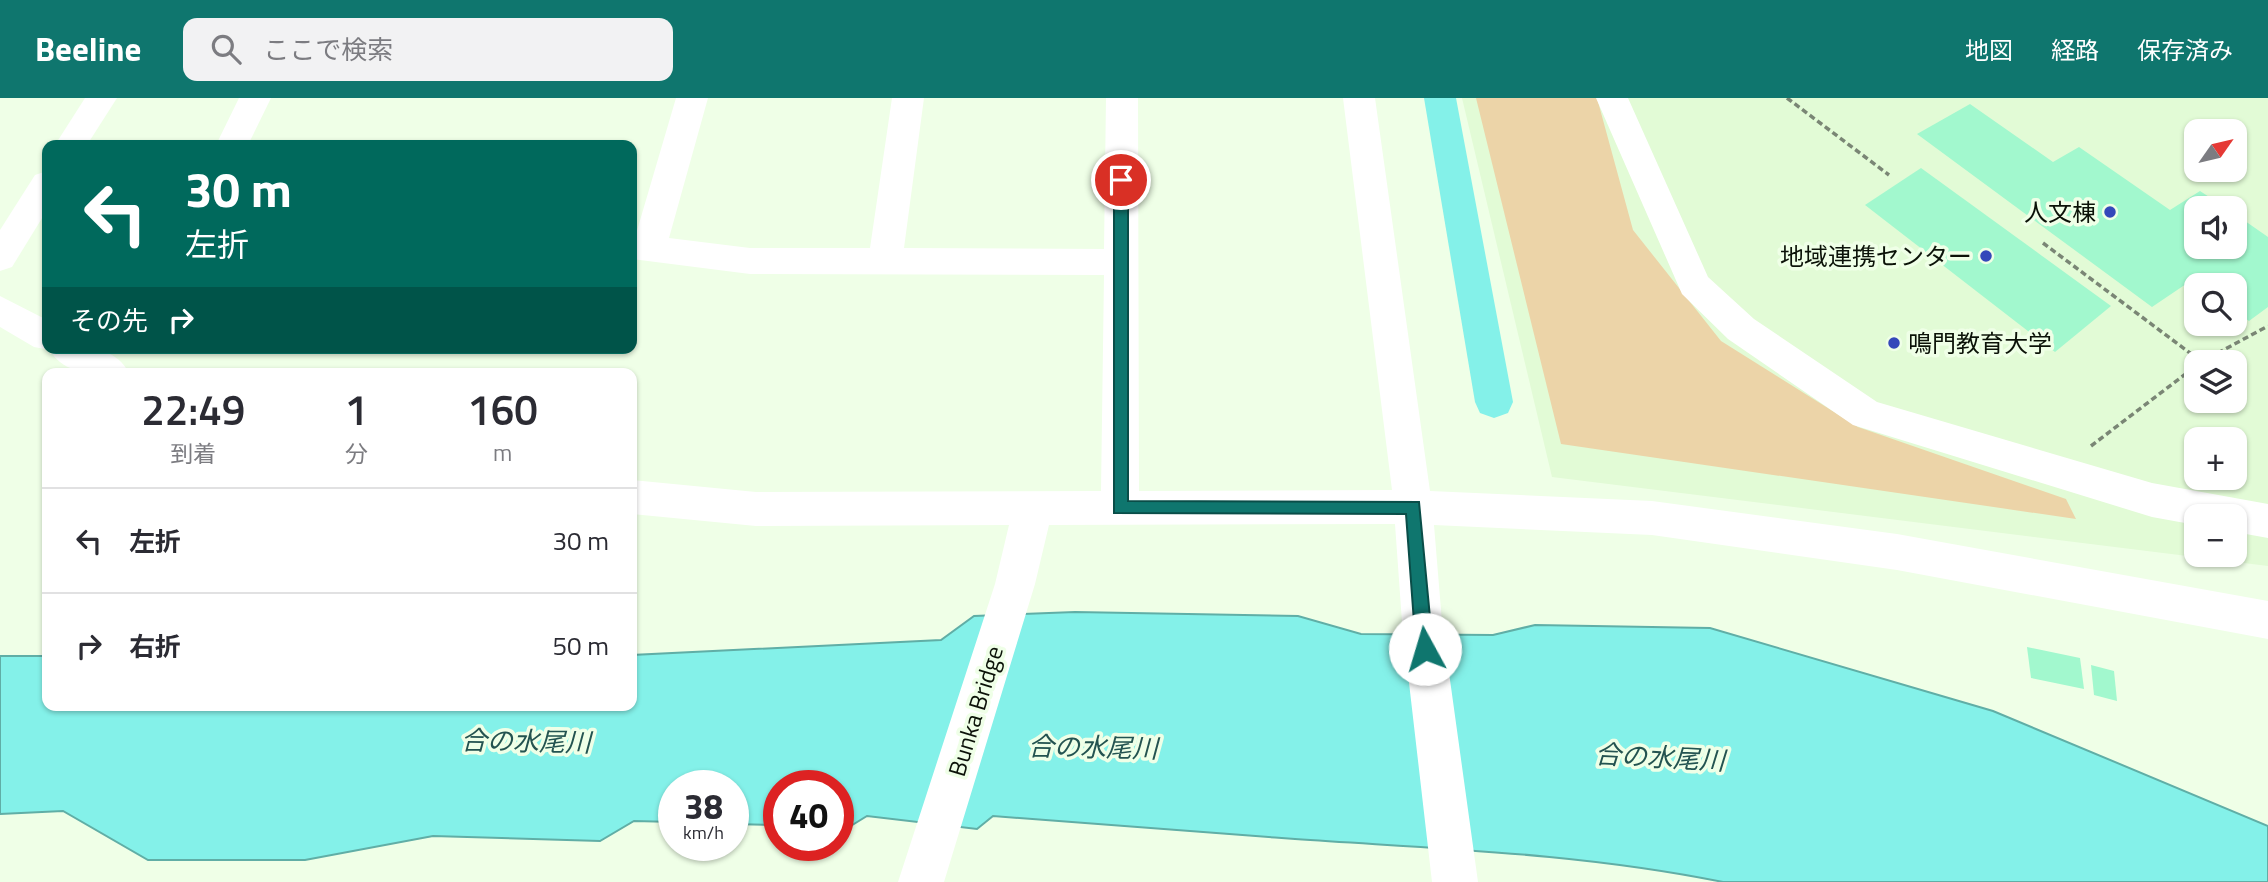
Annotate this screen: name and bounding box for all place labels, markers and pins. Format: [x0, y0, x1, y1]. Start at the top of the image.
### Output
pin [1091, 150, 1151, 210]
place label: 人文棟 [2024, 194, 2096, 230]
marker: 人文棟 [2102, 204, 2118, 220]
place label: 地域連携センター [1780, 238, 1972, 274]
marker: 地域連携センター [1978, 248, 1994, 264]
place label: 鳴門教育大学 [1908, 325, 2052, 361]
marker: 鳴門教育大学 [1886, 335, 1902, 351]

